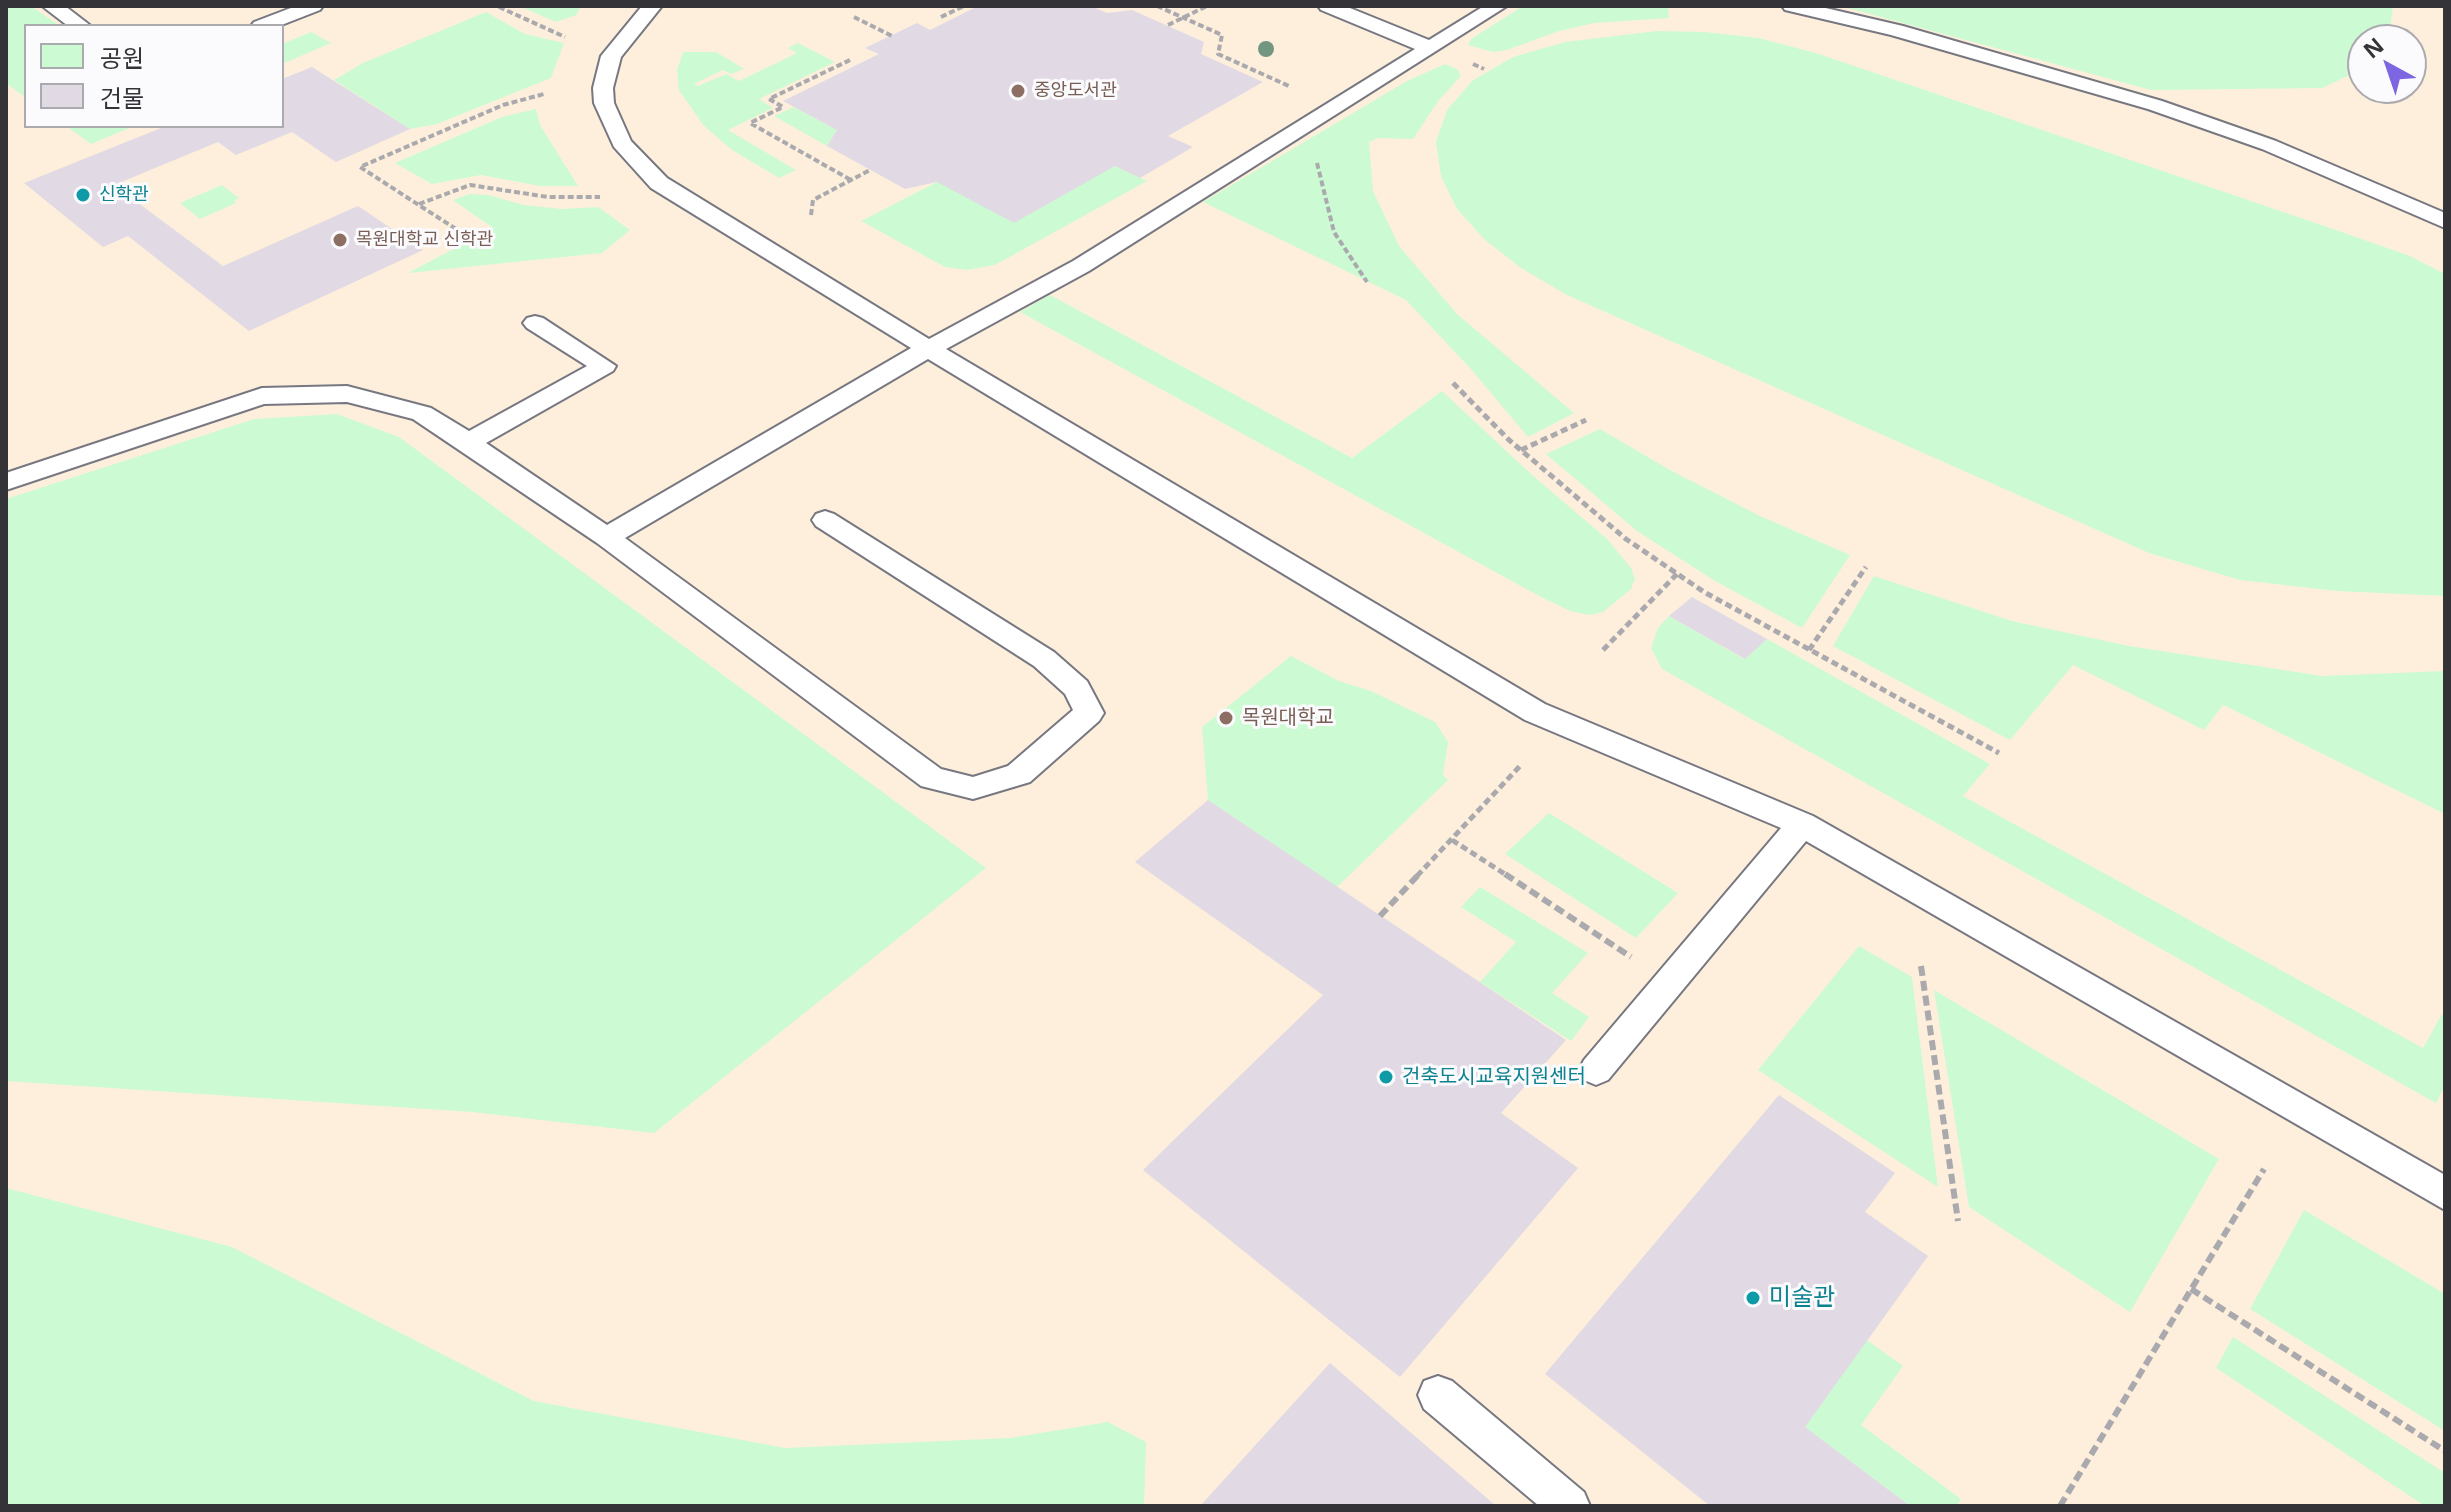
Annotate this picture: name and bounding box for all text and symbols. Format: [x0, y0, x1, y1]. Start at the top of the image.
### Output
legend [24, 24, 284, 128]
north arrow [2347, 24, 2427, 104]
text: N [2356, 30, 2389, 64]
text: 공원 [100, 41, 144, 74]
place label: 중앙도서관 [1034, 80, 1117, 102]
text: 건물 [100, 81, 144, 114]
marker: 중앙도서관 [1009, 82, 1027, 100]
place label: 신학관 [99, 184, 149, 206]
marker: 신학관 [74, 186, 92, 204]
place label: 목원대학교 신학관 [356, 229, 493, 251]
marker: 목원대학교 신학관 [331, 231, 349, 249]
place label: 목원대학교 [1242, 706, 1334, 730]
marker: 목원대학교 [1217, 709, 1235, 727]
place label: 건축도시교육지원센터 [1402, 1065, 1586, 1089]
marker: 건축도시교육지원센터 [1377, 1068, 1395, 1086]
place label: 미술관 [1769, 1284, 1835, 1312]
marker: 미술관 [1744, 1289, 1762, 1307]

